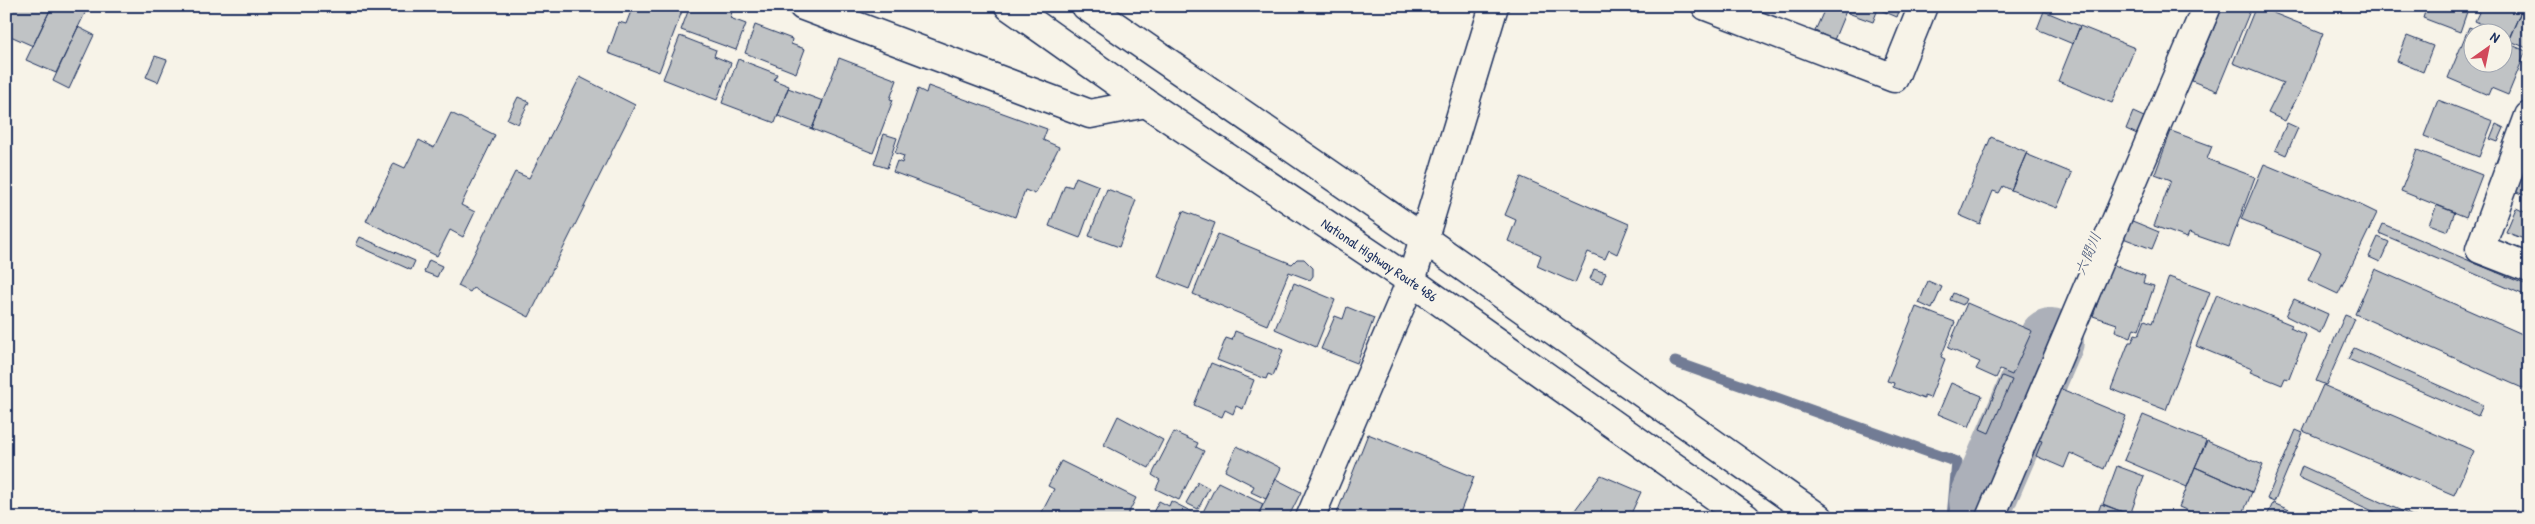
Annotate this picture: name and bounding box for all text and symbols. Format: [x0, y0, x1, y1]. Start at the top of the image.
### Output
north arrow [2462, 22, 2512, 72]
text: N [2487, 27, 2504, 47]
street label: National Highway Route 486 [1318, 213, 1442, 306]
water label: 六間川 [2069, 229, 2106, 279]

